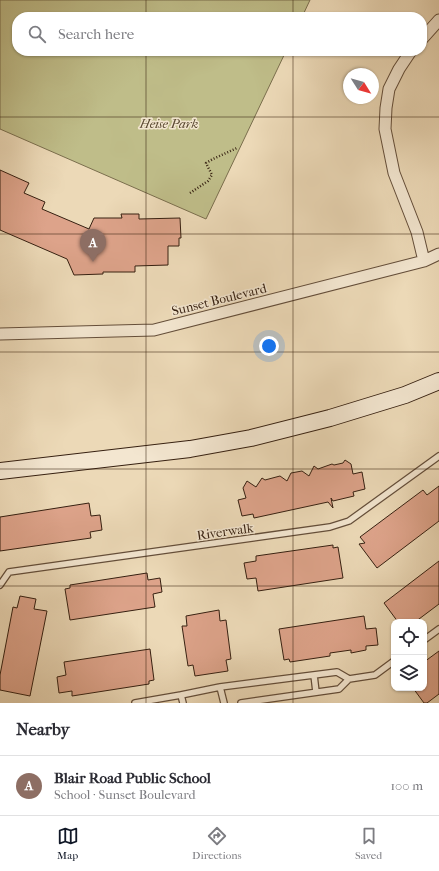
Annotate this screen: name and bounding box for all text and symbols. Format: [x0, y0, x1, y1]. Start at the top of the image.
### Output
search box [12, 12, 427, 56]
icon: search [26, 23, 48, 45]
text: Search here [58, 25, 134, 43]
north arrow [343, 68, 379, 104]
park label: Heise Park [139, 116, 199, 131]
pin: A [80, 229, 106, 262]
street label: Sunset Boulevard [170, 280, 269, 319]
your location [259, 336, 279, 356]
street label: Riverwalk [196, 520, 255, 543]
map controls [391, 619, 427, 691]
button: locate [391, 619, 427, 655]
button: layers [391, 655, 427, 691]
text: Nearby [16, 719, 70, 739]
text: Blair Road Public School [54, 769, 211, 787]
text: A [25, 778, 33, 793]
text: 100 m [390, 778, 423, 793]
text: School · Sunset Boulevard [54, 787, 196, 802]
tab: Map [57, 825, 79, 862]
tab: Directions [192, 825, 242, 862]
tab: Saved [355, 825, 382, 862]

